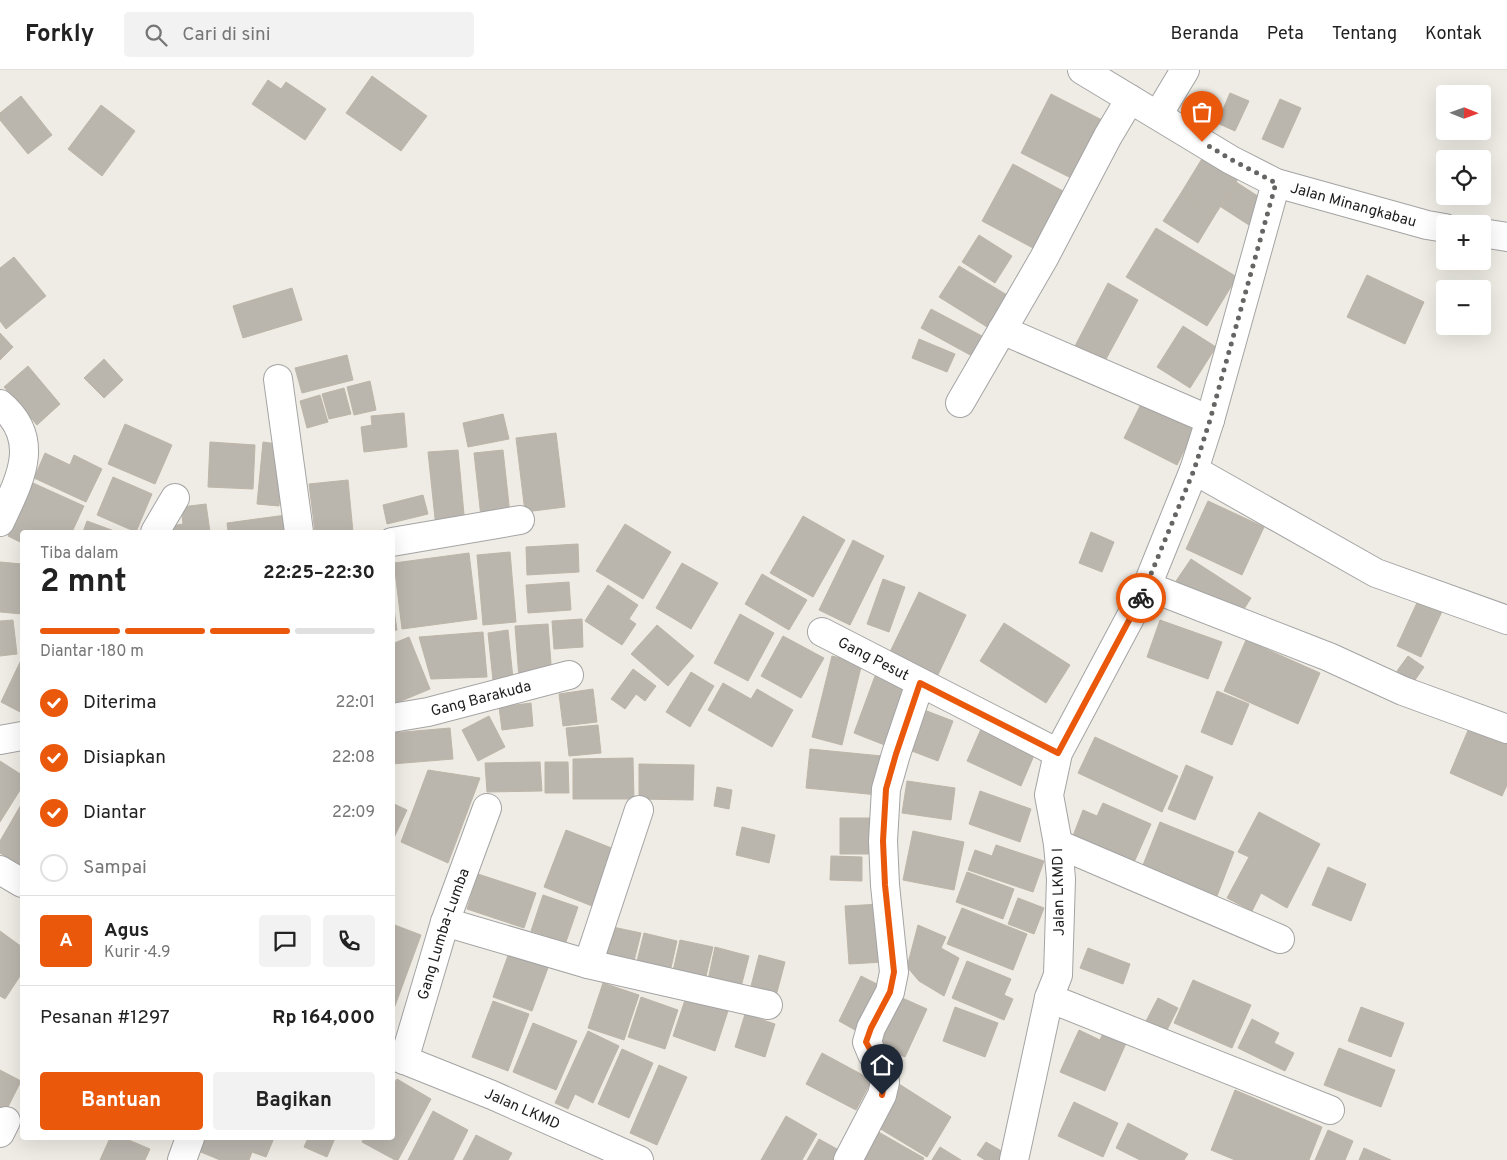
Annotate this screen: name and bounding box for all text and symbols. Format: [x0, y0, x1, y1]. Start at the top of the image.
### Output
search box [124, 12, 474, 57]
text: Forkly [25, 20, 94, 50]
icon: search [142, 21, 170, 49]
text: Cari di sini [182, 23, 271, 47]
text: Beranda [1170, 23, 1239, 46]
text: Peta [1267, 23, 1304, 46]
text: Tentang [1332, 23, 1397, 46]
text: Kontak [1425, 23, 1482, 46]
north arrow [1436, 85, 1491, 140]
map controls [1436, 85, 1491, 335]
pin [1181, 91, 1223, 142]
icon: bag [1188, 98, 1216, 126]
button: locate [1436, 150, 1491, 205]
street label: Jalan Minangkabau [1288, 179, 1418, 233]
button: + [1436, 215, 1491, 270]
button: − [1436, 280, 1491, 335]
text: Tiba dalam [40, 544, 119, 564]
text: 22:25–22:30 [263, 561, 375, 585]
text: 2 mnt [40, 563, 127, 603]
courier [1116, 573, 1166, 623]
icon: bike [1127, 584, 1155, 612]
street label: Gang Pesut [834, 634, 912, 686]
text: Diantar · 180 m [40, 642, 144, 662]
street label: Gang Barakuda [429, 677, 533, 722]
icon: check [40, 689, 68, 717]
text: Diterima [83, 691, 157, 715]
text: 22:01 [336, 693, 375, 713]
icon: check [40, 744, 68, 772]
text: Disiapkan [83, 746, 166, 770]
text: 22:08 [332, 748, 375, 768]
icon: check [40, 799, 68, 827]
text: Diantar [83, 801, 146, 825]
text: 22:09 [332, 803, 375, 823]
street label: Jalan LKMD I [1049, 848, 1070, 936]
text: Sampai [83, 856, 147, 880]
street label: Gang Lumba-Lumba [414, 866, 475, 1002]
button: chat [259, 915, 311, 967]
button: phone [323, 915, 375, 967]
text: Agus [104, 919, 149, 943]
text: A [59, 929, 73, 953]
text: Kurir · 4.9 [104, 943, 171, 963]
text: Pesanan #1297 [40, 1006, 170, 1030]
text: Rp 164,000 [272, 1006, 375, 1030]
pin [861, 1044, 903, 1095]
icon: home [868, 1051, 896, 1079]
button: Bantuan [40, 1072, 203, 1130]
button: Bagikan [213, 1072, 375, 1130]
street label: Jalan LKMD [481, 1085, 563, 1135]

